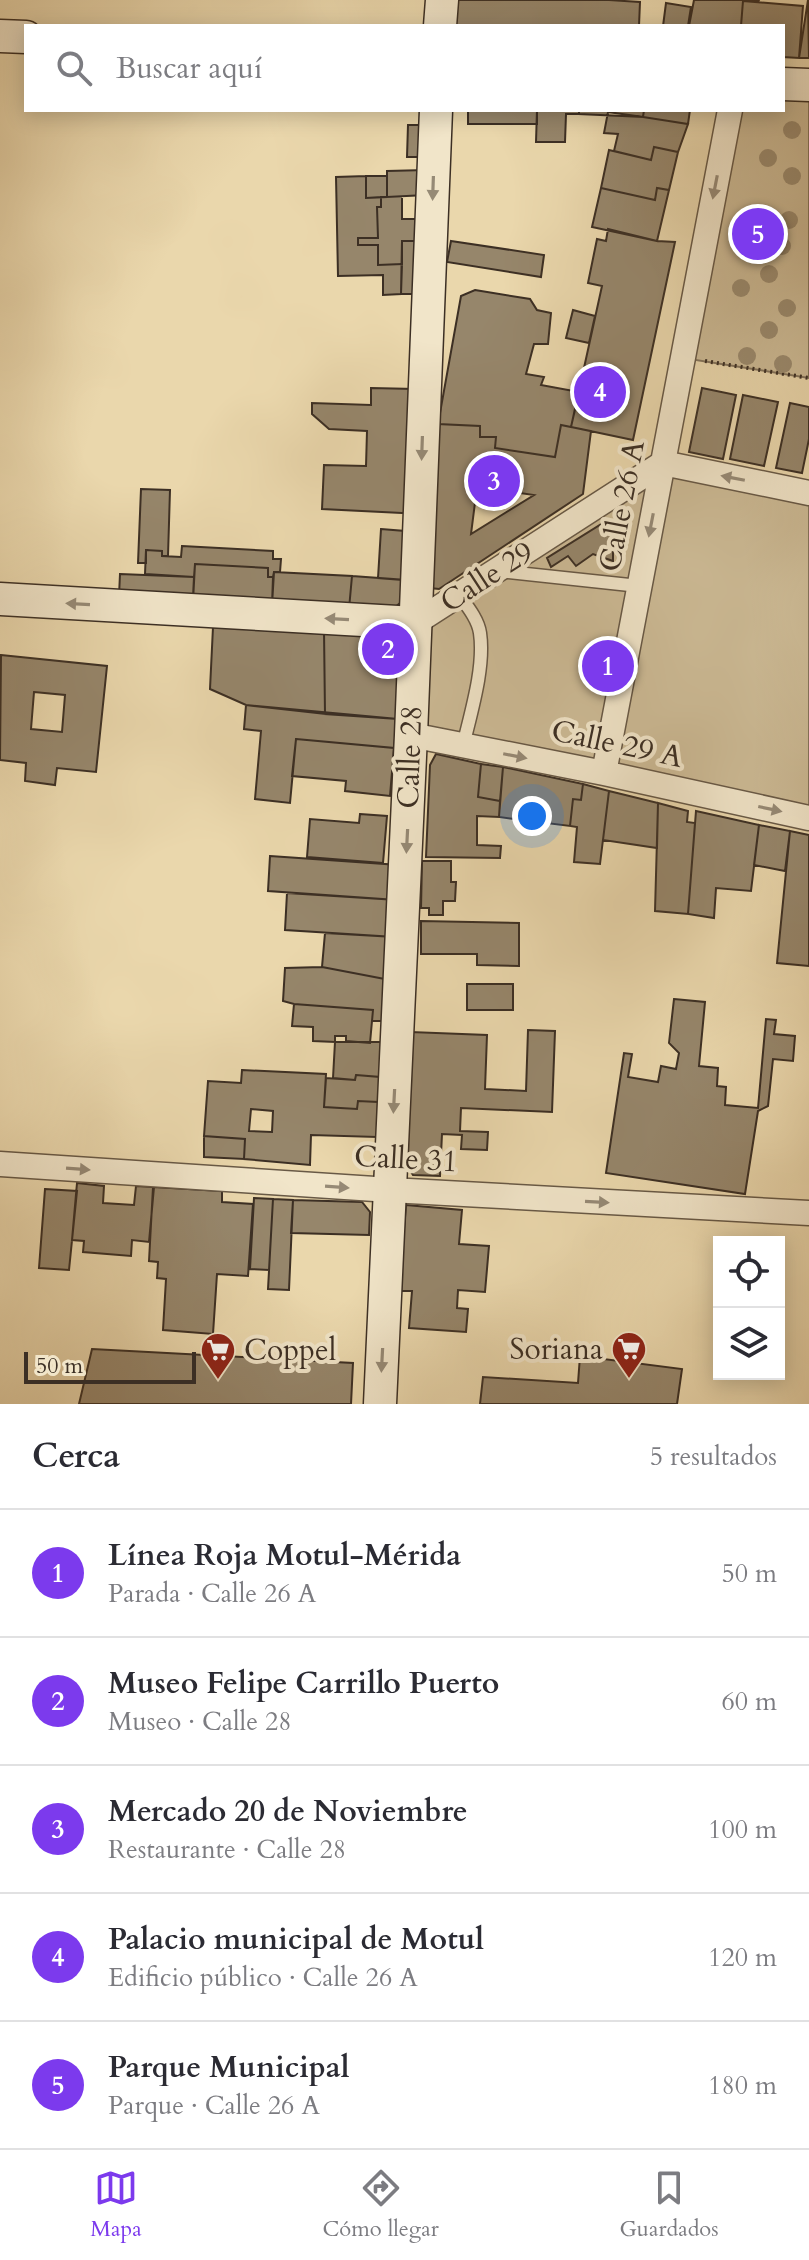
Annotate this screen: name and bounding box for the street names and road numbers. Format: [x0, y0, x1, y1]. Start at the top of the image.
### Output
street label: Calle 26 A [589, 436, 655, 575]
street label: Calle 29 [432, 532, 542, 622]
street label: Calle 28 [388, 705, 432, 809]
street label: Calle 29 A [548, 710, 687, 778]
street label: Calle 31 [353, 1136, 459, 1182]

